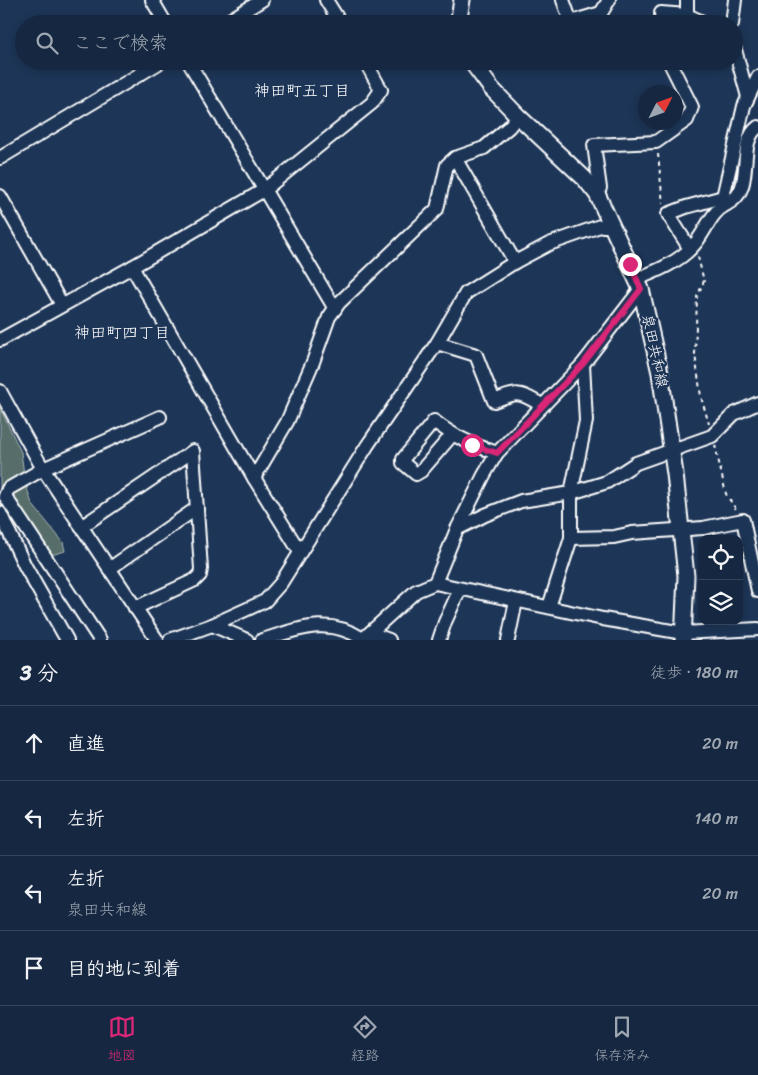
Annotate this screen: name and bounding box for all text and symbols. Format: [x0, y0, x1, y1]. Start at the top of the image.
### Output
search box [15, 15, 743, 70]
text: ここで検索 [73, 26, 168, 59]
icon: search [33, 29, 61, 57]
district label: 神田町五丁目 [254, 76, 350, 105]
north arrow [638, 85, 683, 130]
route end [619, 253, 642, 276]
street label: 泉田共和線 [634, 312, 676, 390]
district label: 神田町四丁目 [74, 318, 170, 347]
route start [461, 434, 484, 457]
map controls [698, 535, 743, 625]
button: locate [698, 535, 743, 580]
button: layers [698, 580, 743, 625]
text: 3 分 [20, 654, 58, 692]
text: 徒歩 · 180 m [650, 658, 738, 687]
text: 直進 [67, 727, 105, 760]
icon: ahead [20, 729, 48, 757]
text: 20 m [702, 729, 738, 758]
text: 左折 [67, 802, 105, 835]
icon: left [20, 804, 48, 832]
text: 140 m [695, 804, 738, 833]
text: 左折 [67, 862, 105, 895]
icon: left [20, 879, 48, 907]
text: 20 m [702, 879, 738, 908]
text: 泉田共和線 [67, 895, 147, 924]
text: 目的地に到着 [67, 952, 181, 985]
icon: arrive [20, 954, 48, 982]
tab: 地図 [108, 1013, 136, 1068]
tab: 経路 [351, 1013, 379, 1068]
tab: 保存済み [594, 1013, 650, 1068]

